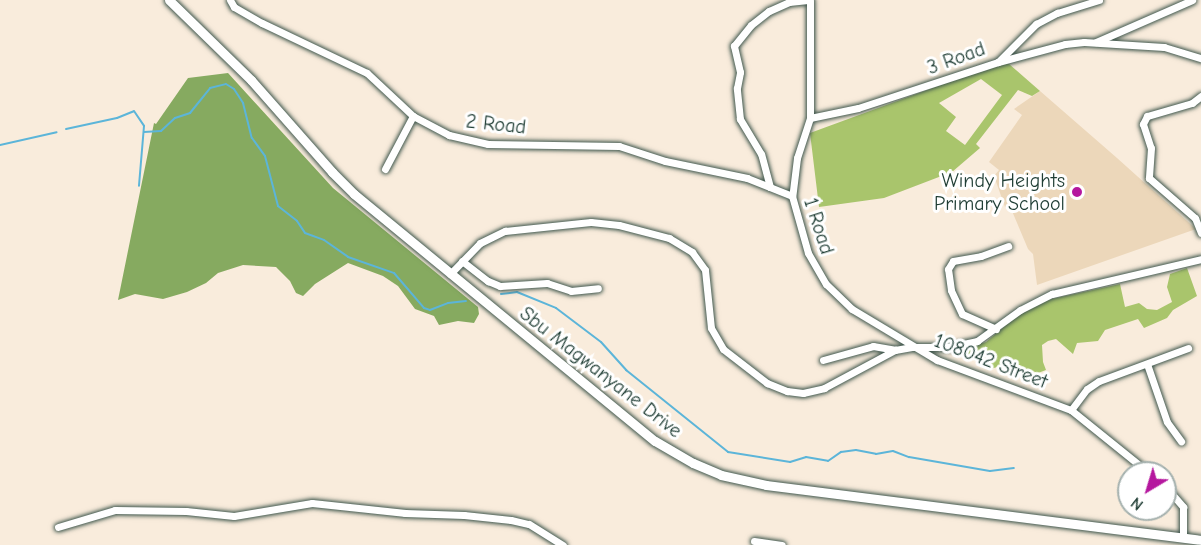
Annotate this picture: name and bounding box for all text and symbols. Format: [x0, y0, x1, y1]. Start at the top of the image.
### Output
street label: 3 Road [924, 36, 988, 80]
street label: 2 Road [465, 109, 527, 139]
place label: Windy Heights Primary School [934, 168, 1065, 215]
marker: Windy Heights Primary School [1070, 185, 1084, 199]
street label: 1 Road [799, 195, 839, 257]
street label: Sbu Magwanyane Drive [515, 301, 687, 443]
street label: 108042 Street [931, 328, 1051, 394]
north arrow [1117, 461, 1177, 521]
text: N [1127, 493, 1147, 514]

